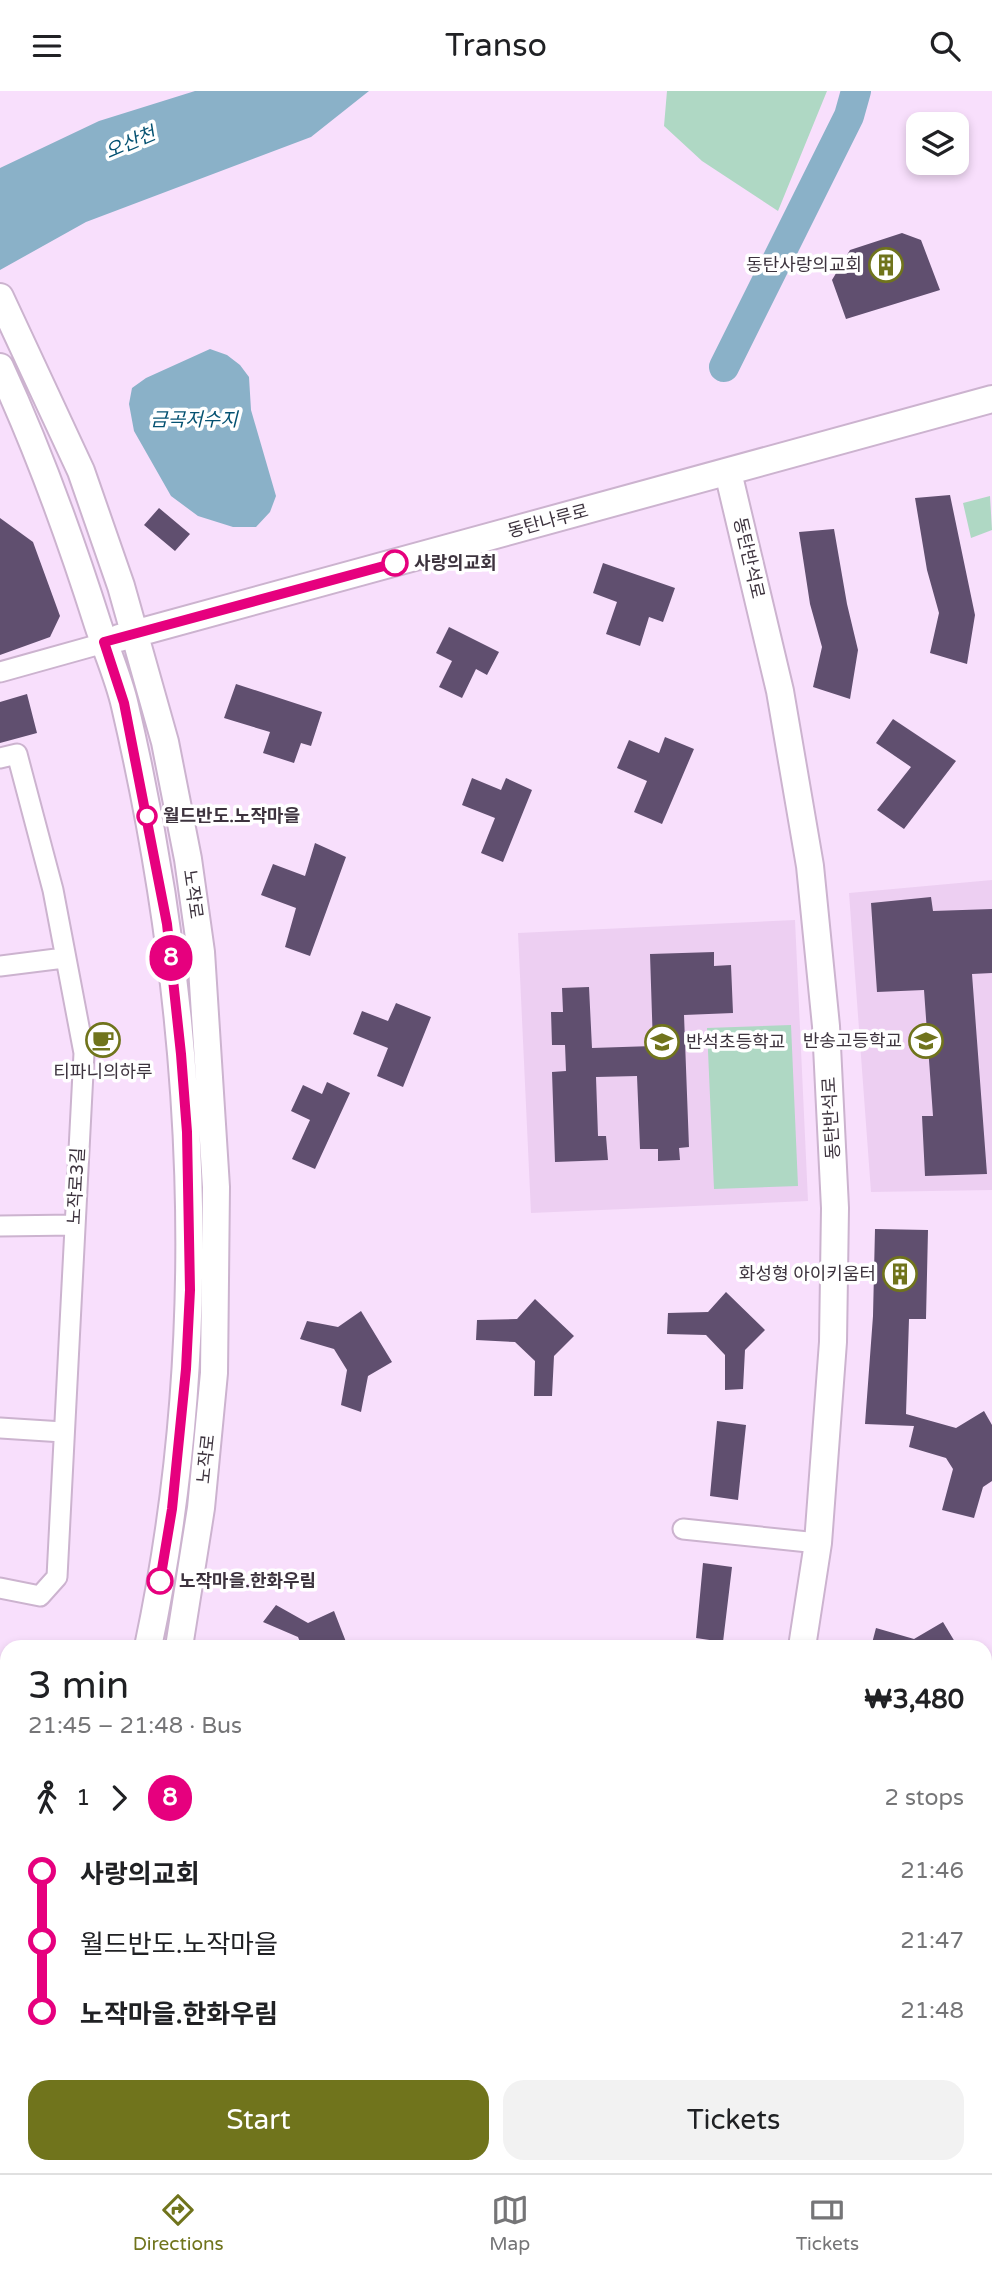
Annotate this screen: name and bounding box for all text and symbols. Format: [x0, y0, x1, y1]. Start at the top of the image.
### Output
icon: menu [28, 27, 66, 65]
text: Transo [445, 27, 547, 65]
icon: search [926, 27, 964, 65]
map controls [906, 112, 969, 175]
button: layers [906, 112, 969, 175]
water label: 오산천 [102, 122, 160, 163]
building icon: 동탄사랑의교회 [867, 246, 905, 284]
place label: 동탄사랑의교회 [746, 254, 862, 276]
water label: 금곡저수지 [150, 409, 239, 431]
street label: 동탄나루로 [505, 500, 591, 542]
street label: 동탄반석로 [729, 515, 769, 601]
marker: 사랑의교회 [382, 550, 408, 576]
place label: 사랑의교회 [414, 552, 497, 574]
place label: 월드반도.노작마을 [163, 805, 300, 827]
marker: 월드반도.노작마을 [137, 806, 157, 826]
street label: 노작로 [179, 868, 207, 920]
line badge: 8 [148, 935, 194, 981]
text: 8 [163, 943, 179, 972]
cafe icon: 티파니의하루 [84, 1021, 122, 1059]
school or university icon: 반송고등학교 [907, 1022, 945, 1060]
school or university icon: 반석초등학교 [643, 1023, 681, 1061]
place label: 반송고등학교 [803, 1030, 902, 1052]
place label: 반석초등학교 [686, 1031, 785, 1053]
place label: 티파니의하루 [53, 1061, 153, 1083]
street label: 동탄반석로 [818, 1076, 844, 1160]
street label: 노작로3길 [63, 1147, 89, 1225]
building icon: 화성형 아이키움터 [881, 1255, 919, 1293]
place label: 화성형 아이키움터 [739, 1263, 876, 1285]
street label: 노작로 [192, 1433, 220, 1485]
marker: 노작마을.한화우림 [147, 1568, 173, 1594]
place label: 노작마을.한화우림 [179, 1570, 316, 1592]
text: 3 min [28, 1663, 129, 1709]
text: ₩3,480 [864, 1684, 964, 1715]
text: 21:45 – 21:48 · Bus [28, 1712, 242, 1740]
icon: walk [28, 1779, 66, 1817]
icon: forward [100, 1779, 138, 1817]
text: 8 [162, 1783, 178, 1812]
text: 1 [76, 1784, 90, 1812]
text: 2 stops [884, 1784, 964, 1812]
text: 21:46 [900, 1857, 964, 1885]
text: 사랑의교회 [80, 1859, 200, 1890]
text: 21:47 [900, 1927, 964, 1955]
text: 월드반도.노작마을 [80, 1929, 278, 1960]
text: 21:48 [900, 1997, 964, 2025]
text: 노작마을.한화우림 [80, 1999, 278, 2030]
button: Start [28, 2080, 489, 2160]
button: Tickets [503, 2080, 964, 2160]
tab: Directions [133, 2191, 224, 2255]
tab: Map [489, 2191, 530, 2255]
tab: Tickets [796, 2191, 859, 2255]

